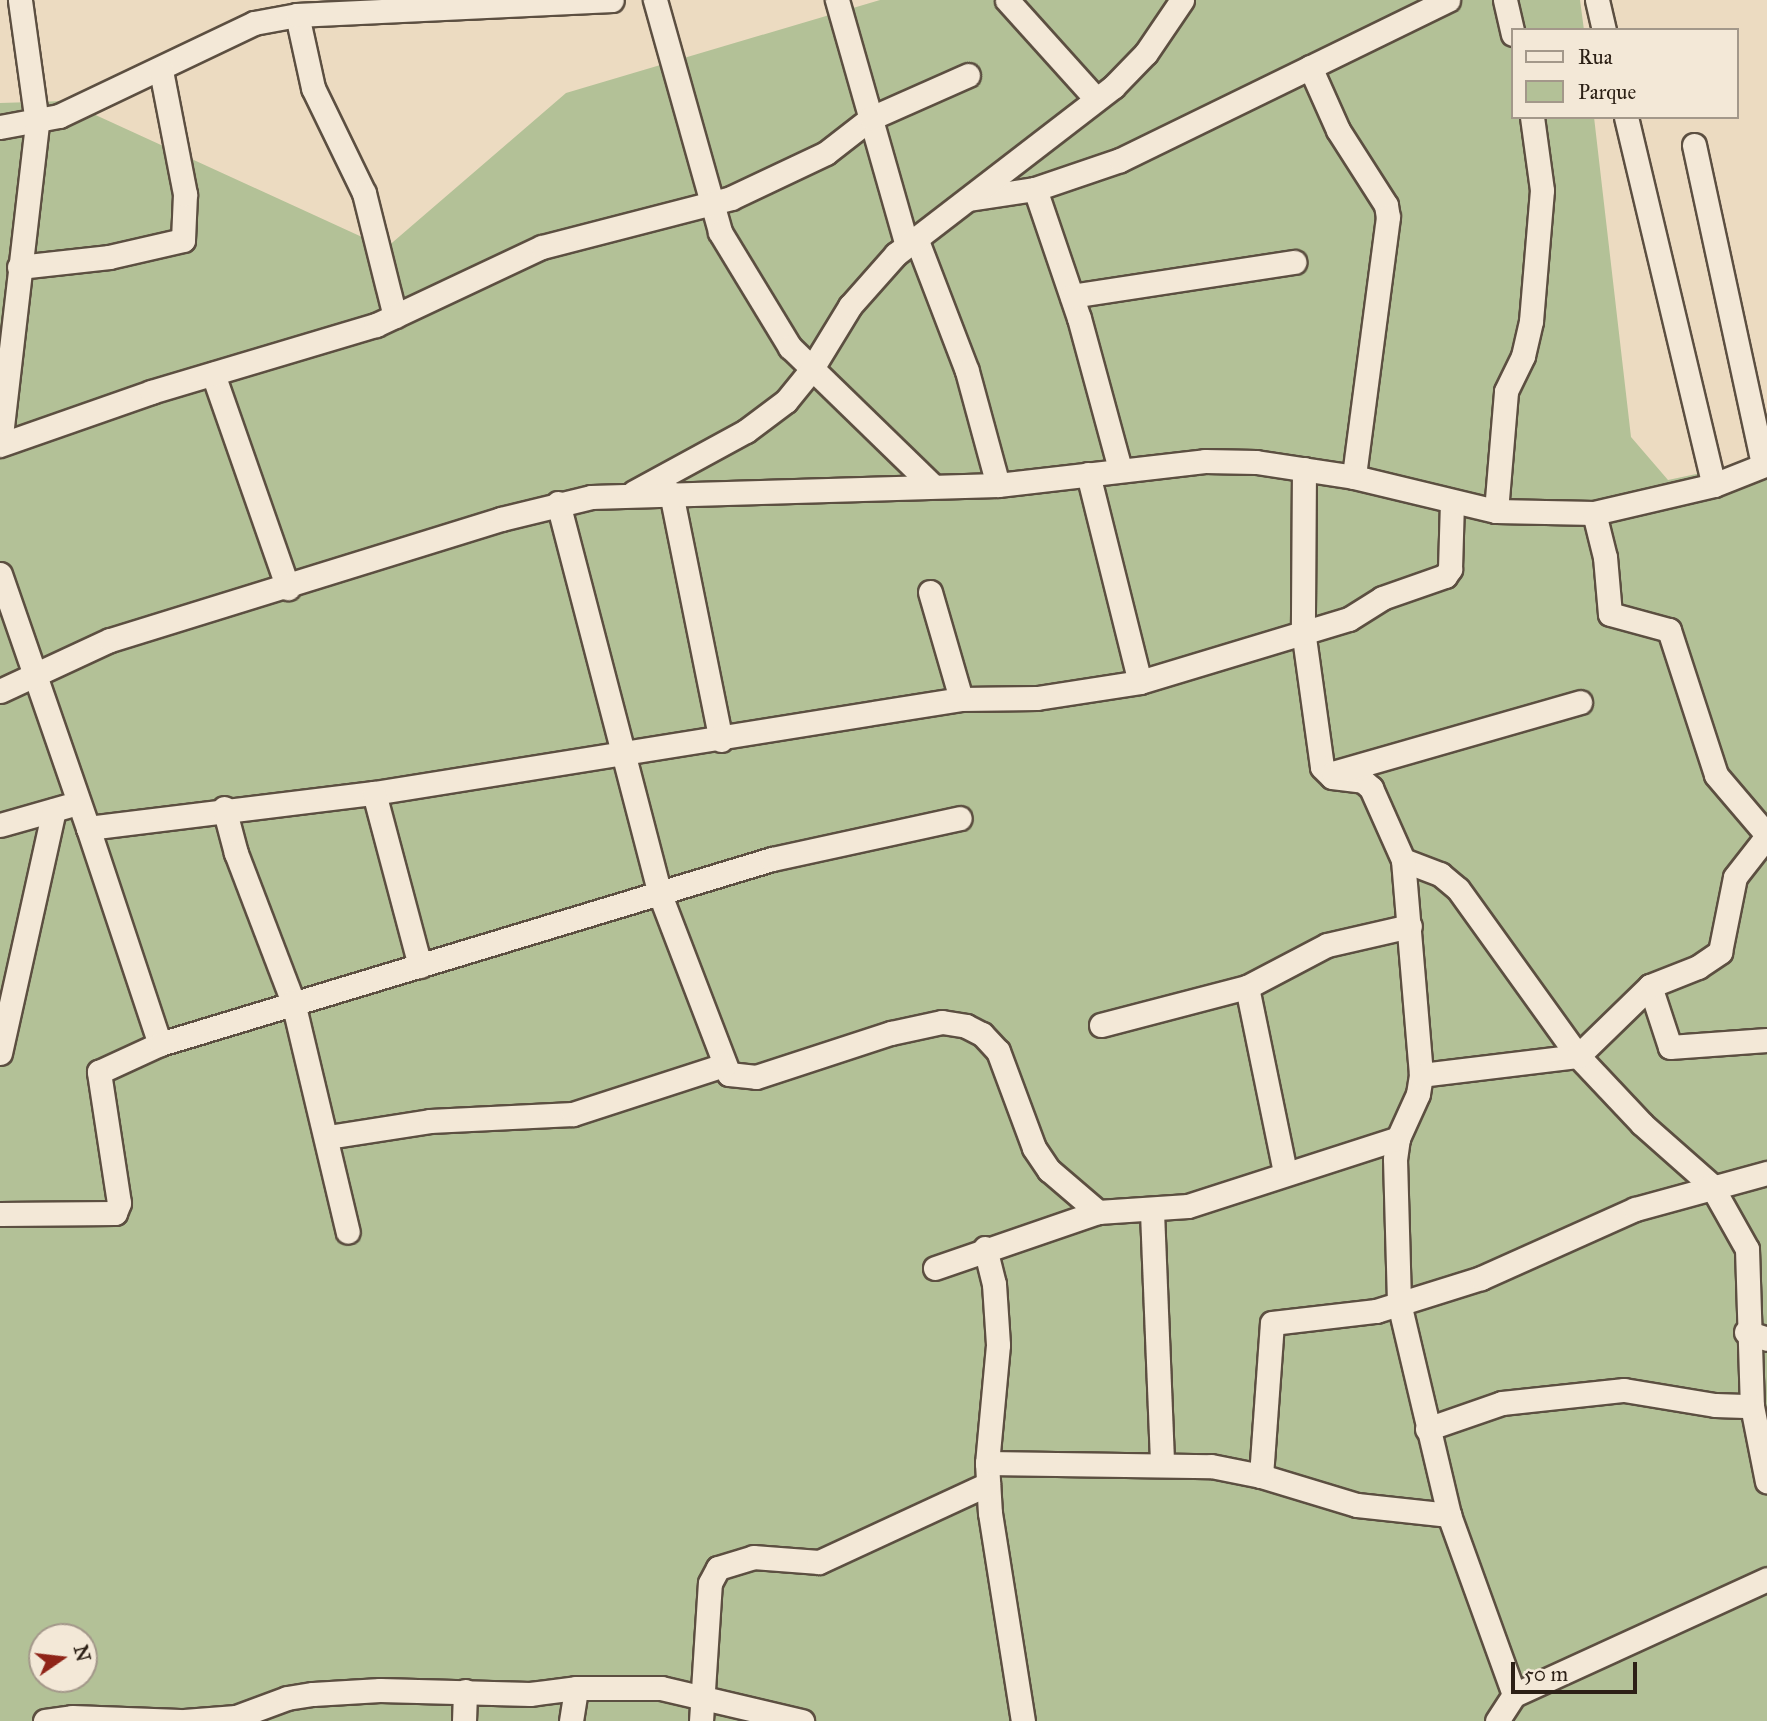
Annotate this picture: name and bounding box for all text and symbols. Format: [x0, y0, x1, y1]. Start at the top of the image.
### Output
legend [1512, 28, 1739, 119]
text: Rua [1578, 44, 1613, 70]
text: Parque [1578, 79, 1636, 105]
north arrow [28, 1623, 98, 1693]
text: N [69, 1643, 95, 1664]
scale bar [1515, 1648, 1641, 1692]
text: 50 m [1524, 1661, 1568, 1687]

